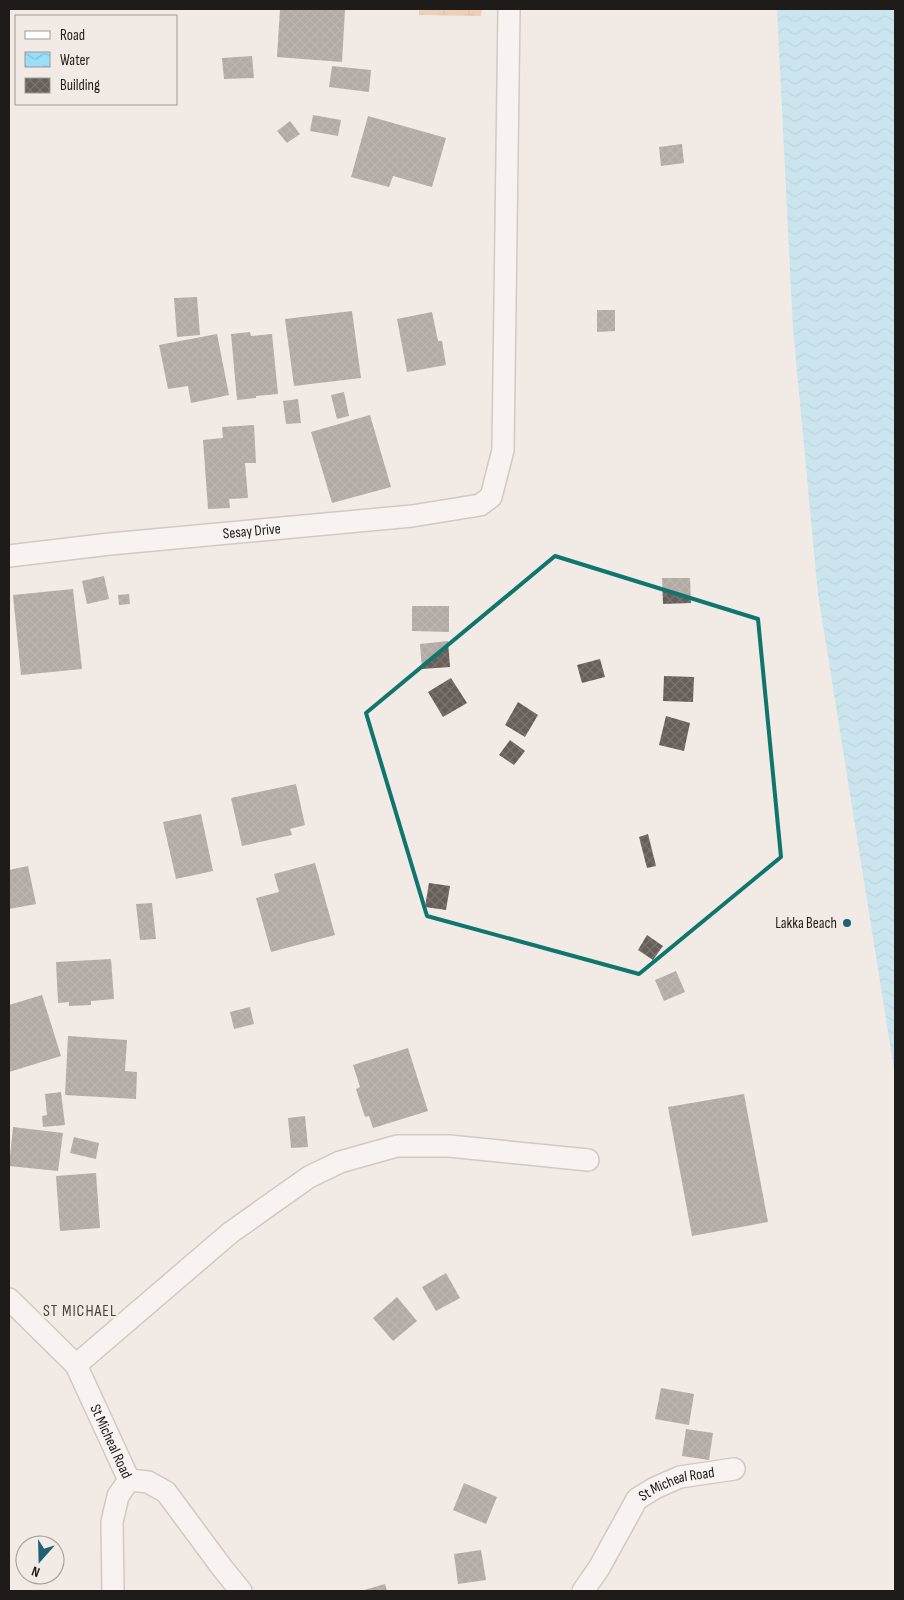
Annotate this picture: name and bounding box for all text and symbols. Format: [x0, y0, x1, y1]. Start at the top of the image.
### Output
legend [15, 15, 178, 105]
text: Road [60, 26, 85, 45]
text: Water [60, 51, 91, 70]
text: Building [60, 76, 100, 95]
street label: Sesay Drive [222, 519, 281, 543]
place label: Lakka Beach [775, 914, 837, 933]
marker: Lakka Beach [841, 917, 853, 929]
district label: ST MICHAEL [43, 1302, 117, 1321]
street label: St Micheal Road [85, 1401, 136, 1482]
street label: St Micheal Road [635, 1463, 716, 1506]
north arrow [15, 1535, 65, 1585]
text: N [29, 1562, 42, 1581]

